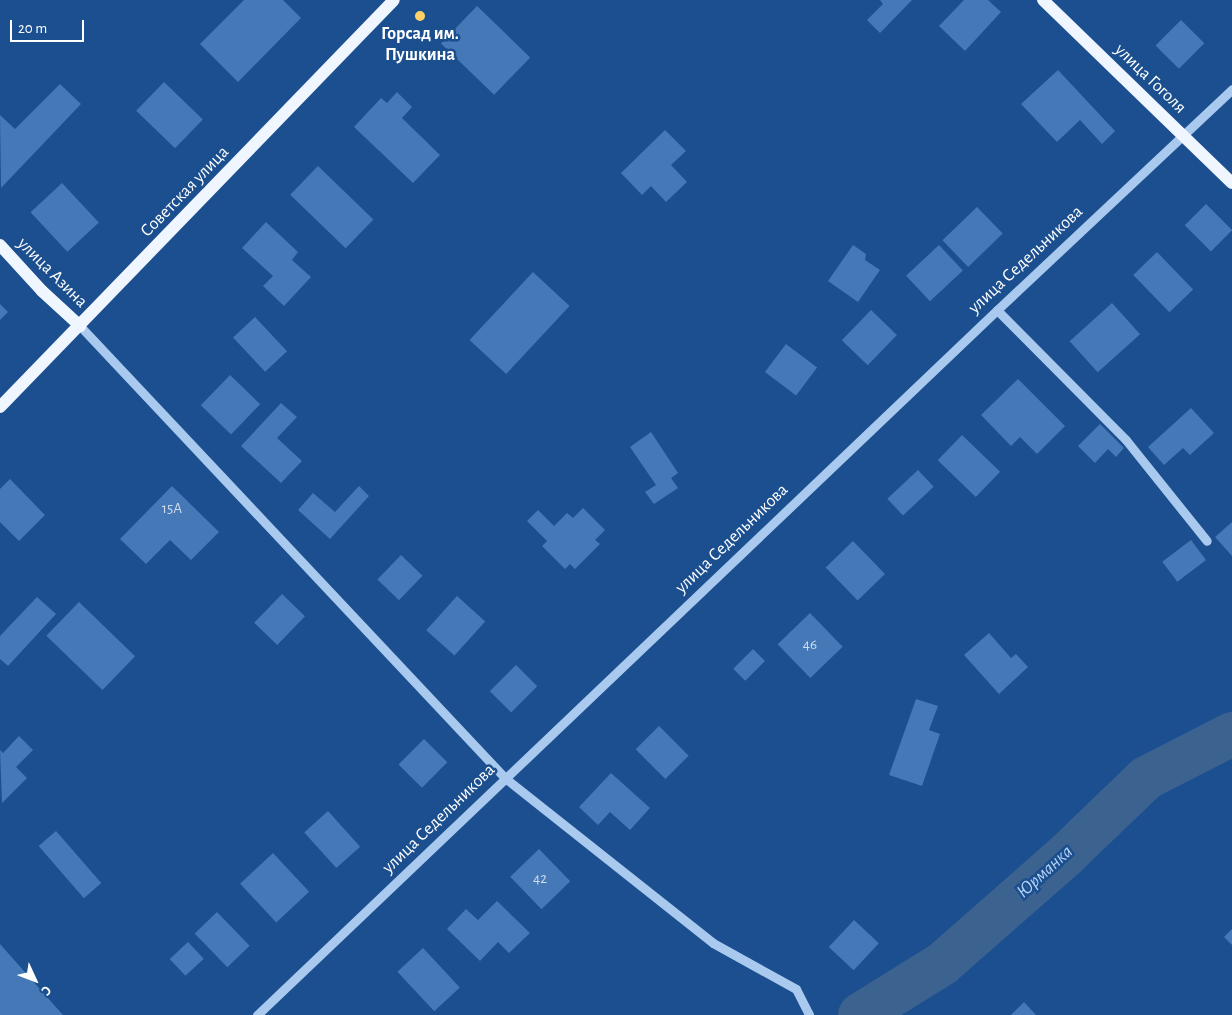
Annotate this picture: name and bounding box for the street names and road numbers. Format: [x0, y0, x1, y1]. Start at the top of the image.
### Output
street label: улица Гоголя [1110, 39, 1190, 119]
street label: Советская улица [136, 142, 234, 242]
street label: улица Седельникова [964, 201, 1088, 319]
street label: улица Азина [12, 233, 92, 313]
street label: улица Седельникова [671, 480, 793, 598]
street label: улица Седельникова [378, 760, 500, 878]

